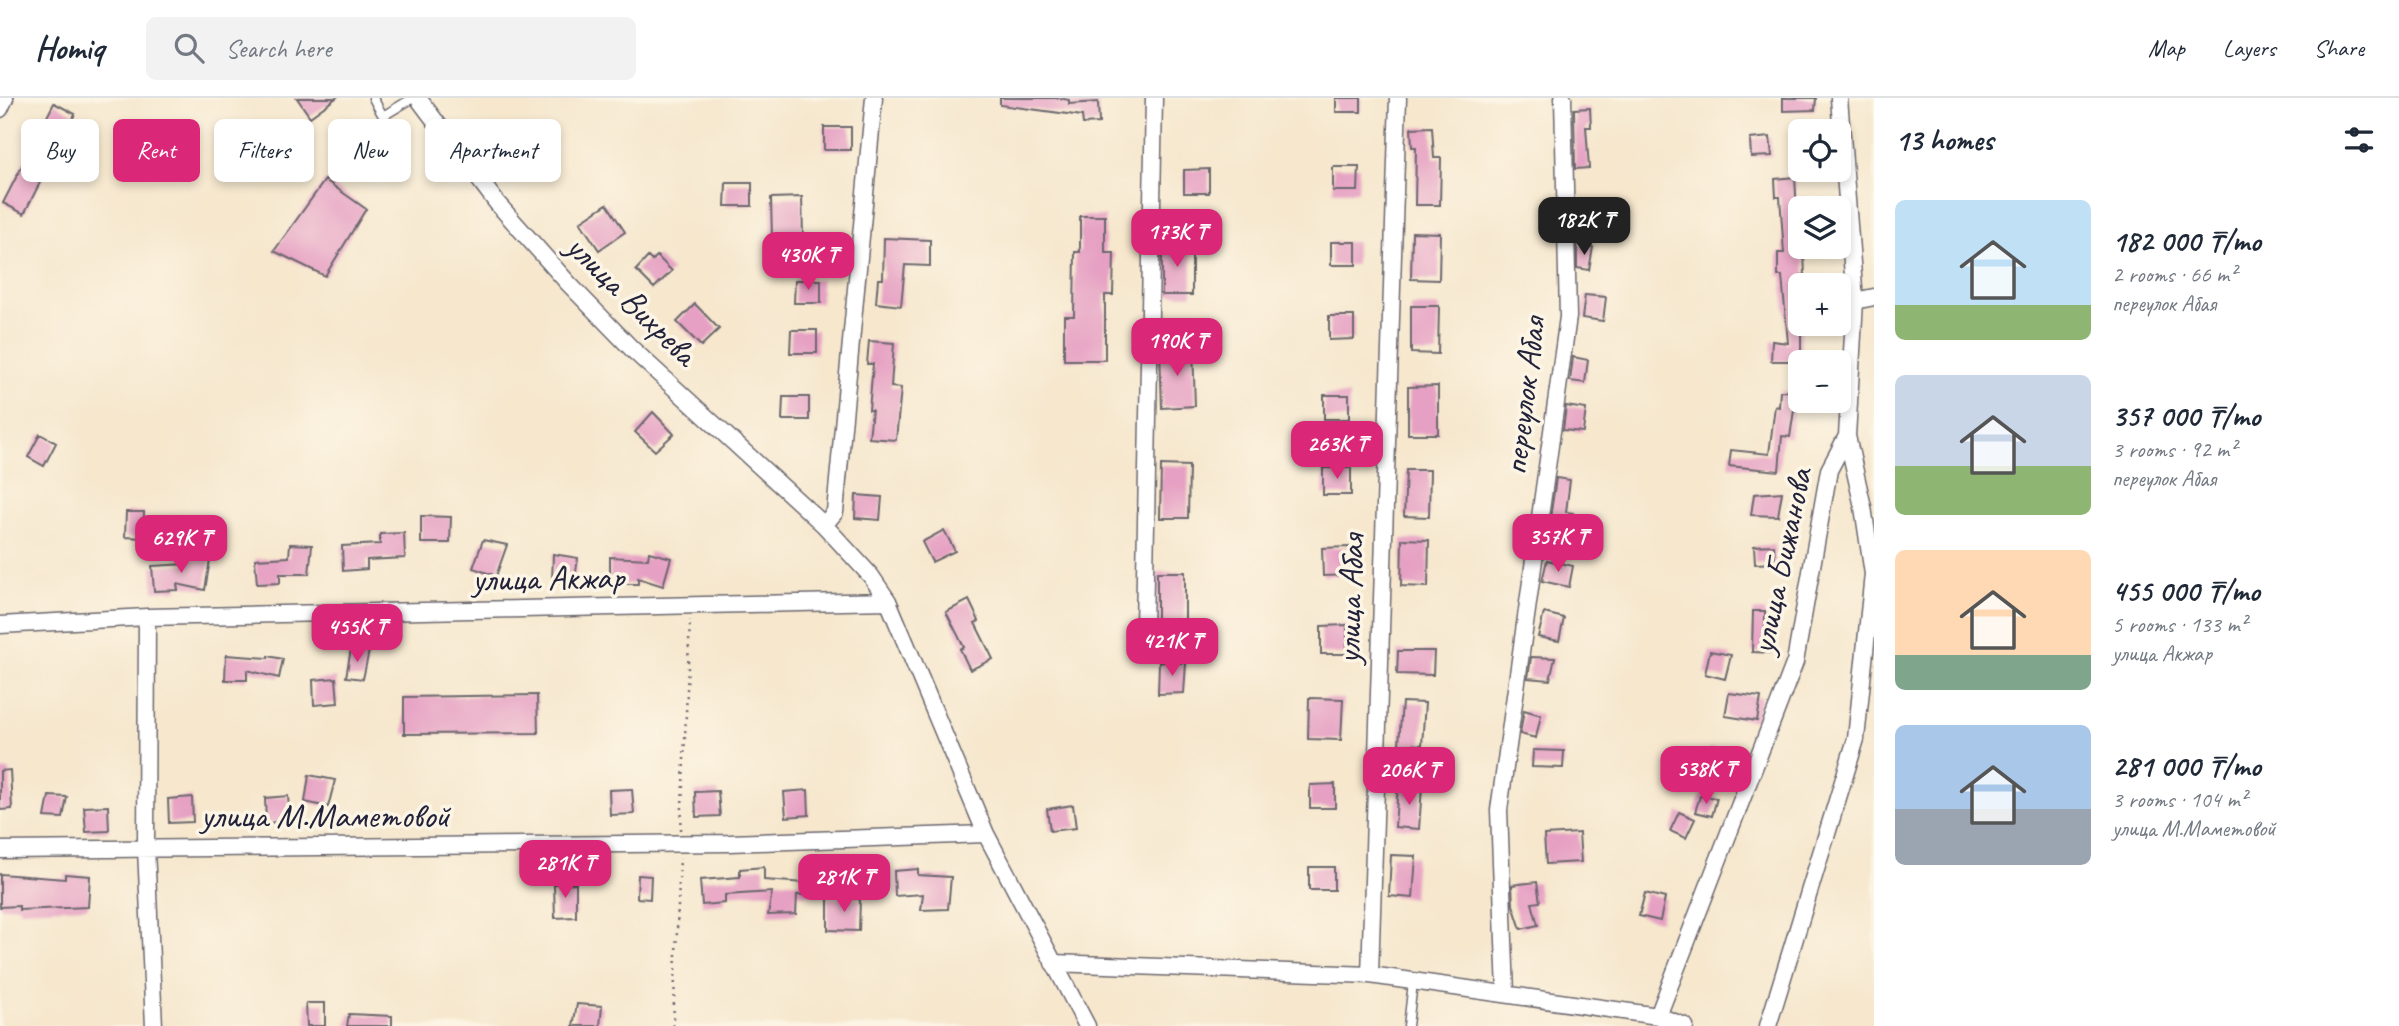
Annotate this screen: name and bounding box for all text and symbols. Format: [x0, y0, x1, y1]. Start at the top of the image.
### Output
search box [146, 17, 636, 80]
text: Homiq [35, 27, 104, 69]
icon: search [170, 29, 208, 67]
text: Search here [226, 32, 331, 65]
text: Map [2148, 33, 2185, 63]
text: Layers [2223, 33, 2276, 63]
text: Share [2314, 33, 2364, 63]
chip: Buy [21, 119, 99, 182]
chip: Rent [113, 119, 200, 182]
chip: Filters [214, 119, 314, 182]
chip: New [328, 119, 411, 182]
chip: Apartment [425, 119, 561, 182]
map controls [1788, 119, 1851, 413]
button: locate [1788, 119, 1851, 182]
text: 13 homes [1895, 121, 1993, 159]
icon: filters [2340, 121, 2378, 159]
button: layers [1788, 196, 1851, 259]
pin: 182K ₸ [1527, 198, 1641, 257]
text: 182K ₸ [1554, 205, 1614, 234]
pin: 173K ₸ [1120, 209, 1234, 269]
text: 173K ₸ [1147, 217, 1207, 246]
text: 182 000 ₸/mo [2112, 222, 2261, 260]
street label: улица Вихрева [555, 223, 709, 377]
icon: home [1951, 228, 2035, 312]
pin: 430K ₸ [751, 232, 865, 292]
text: 430K ₸ [778, 240, 838, 269]
text: 2 rooms · 66 m² [2112, 260, 2236, 289]
button: + [1788, 273, 1851, 336]
text: переулок Абая [2112, 289, 2216, 318]
street label: переулок Абая [1492, 312, 1556, 477]
pin: 190K ₸ [1120, 318, 1234, 378]
text: 190K ₸ [1147, 326, 1207, 355]
button: − [1788, 350, 1851, 413]
text: 357 000 ₸/mo [2112, 397, 2260, 435]
icon: home [1951, 403, 2035, 487]
pin: 263K ₸ [1280, 422, 1394, 481]
text: 263K ₸ [1307, 429, 1367, 458]
text: 3 rooms · 92 m² [2112, 435, 2236, 464]
street label: улица Бижанова [1739, 462, 1823, 660]
text: переулок Абая [2112, 464, 2216, 493]
pin: 357K ₸ [1501, 514, 1615, 574]
pin: 629K ₸ [124, 516, 238, 575]
text: 357K ₸ [1528, 522, 1588, 551]
text: 629K ₸ [151, 523, 211, 552]
street label: улица Абая [1325, 531, 1375, 667]
street label: улица Акжар [470, 554, 626, 602]
text: 455 000 ₸/mo [2112, 572, 2260, 610]
icon: home [1951, 578, 2035, 662]
pin: 455K ₸ [300, 604, 414, 664]
text: 5 rooms · 133 m² [2112, 610, 2247, 639]
text: 455K ₸ [328, 612, 386, 641]
pin: 421K ₸ [1115, 618, 1229, 678]
text: 421K ₸ [1142, 626, 1202, 655]
text: улица Акжар [2112, 639, 2212, 668]
pin: 538K ₸ [1649, 746, 1763, 806]
text: 281 000 ₸/mo [2112, 747, 2261, 785]
pin: 206K ₸ [1352, 748, 1466, 807]
icon: home [1951, 753, 2035, 837]
text: 538K ₸ [1676, 754, 1736, 783]
text: 206K ₸ [1379, 755, 1439, 784]
text: 3 rooms · 104 m² [2112, 785, 2247, 814]
street label: улица М.Маметовой [198, 793, 452, 838]
text: улица М.Маметовой [2112, 814, 2276, 843]
pin: 281K ₸ [508, 840, 622, 900]
text: 281K ₸ [535, 848, 595, 877]
pin: 281K ₸ [787, 854, 901, 914]
text: 281K ₸ [814, 862, 874, 891]

